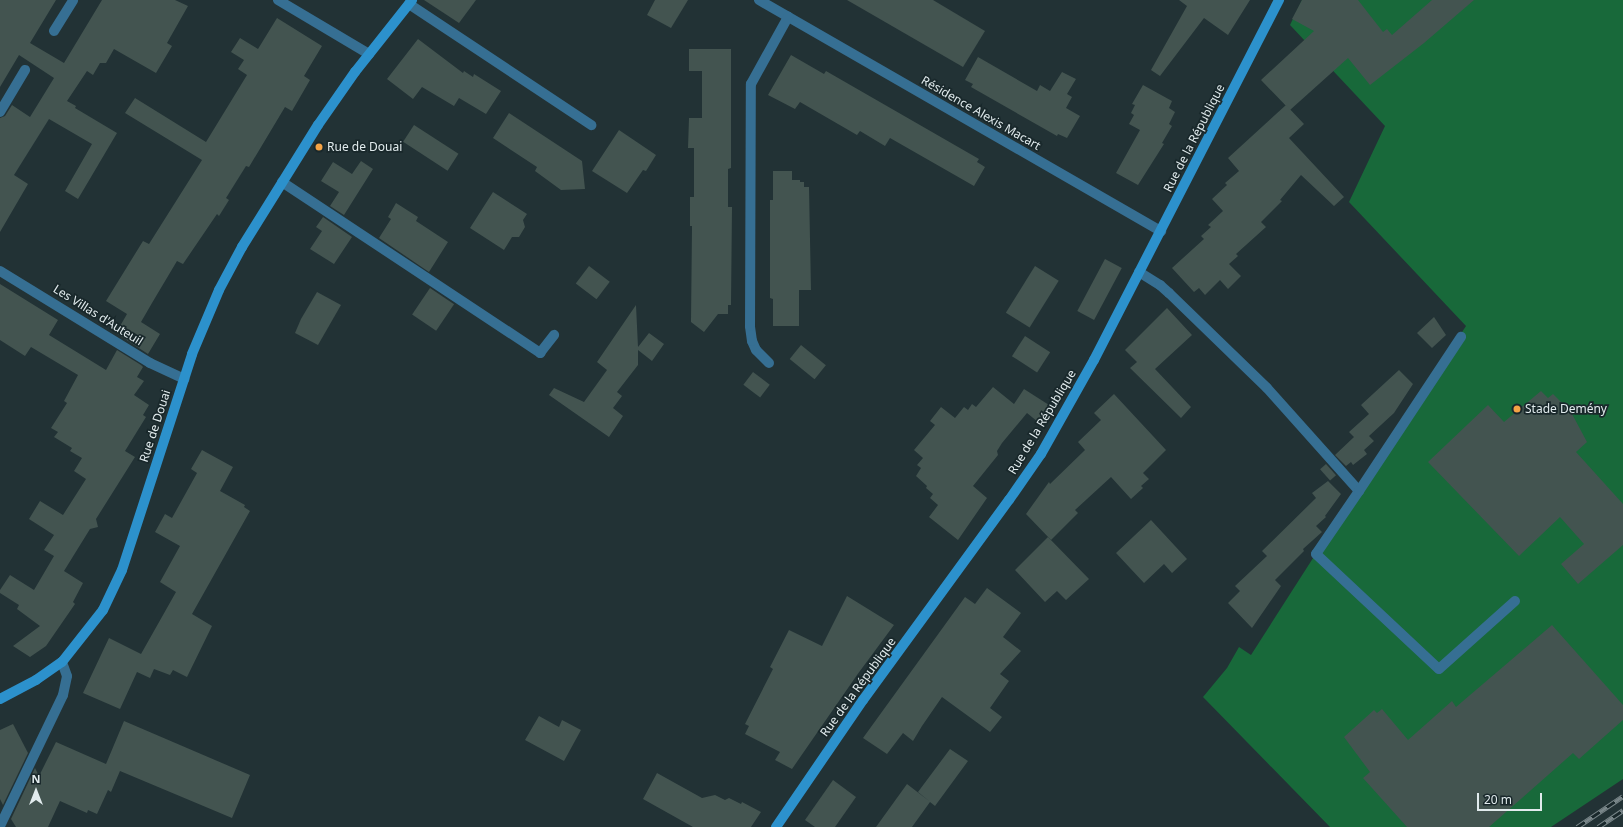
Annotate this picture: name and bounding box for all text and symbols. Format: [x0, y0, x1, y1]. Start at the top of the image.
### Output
street label: Résidence Alexis Macart [919, 73, 1043, 153]
street label: Rue de la République [1161, 82, 1227, 194]
place label: Rue de Douai [327, 140, 402, 154]
marker: Rue de Douai [314, 142, 324, 152]
street label: Les Villas d'Auteuil [50, 282, 146, 348]
street label: Rue de la République [1005, 367, 1079, 477]
street label: Rue de Douai [137, 388, 173, 464]
place label: Stade Demény [1525, 402, 1607, 416]
marker: Stade Demény [1512, 404, 1522, 414]
street label: Rue de la République [817, 635, 899, 739]
north arrow [16, 771, 56, 811]
text: N [32, 771, 40, 786]
scale bar [1479, 785, 1544, 811]
text: 20 m [1484, 791, 1512, 808]

